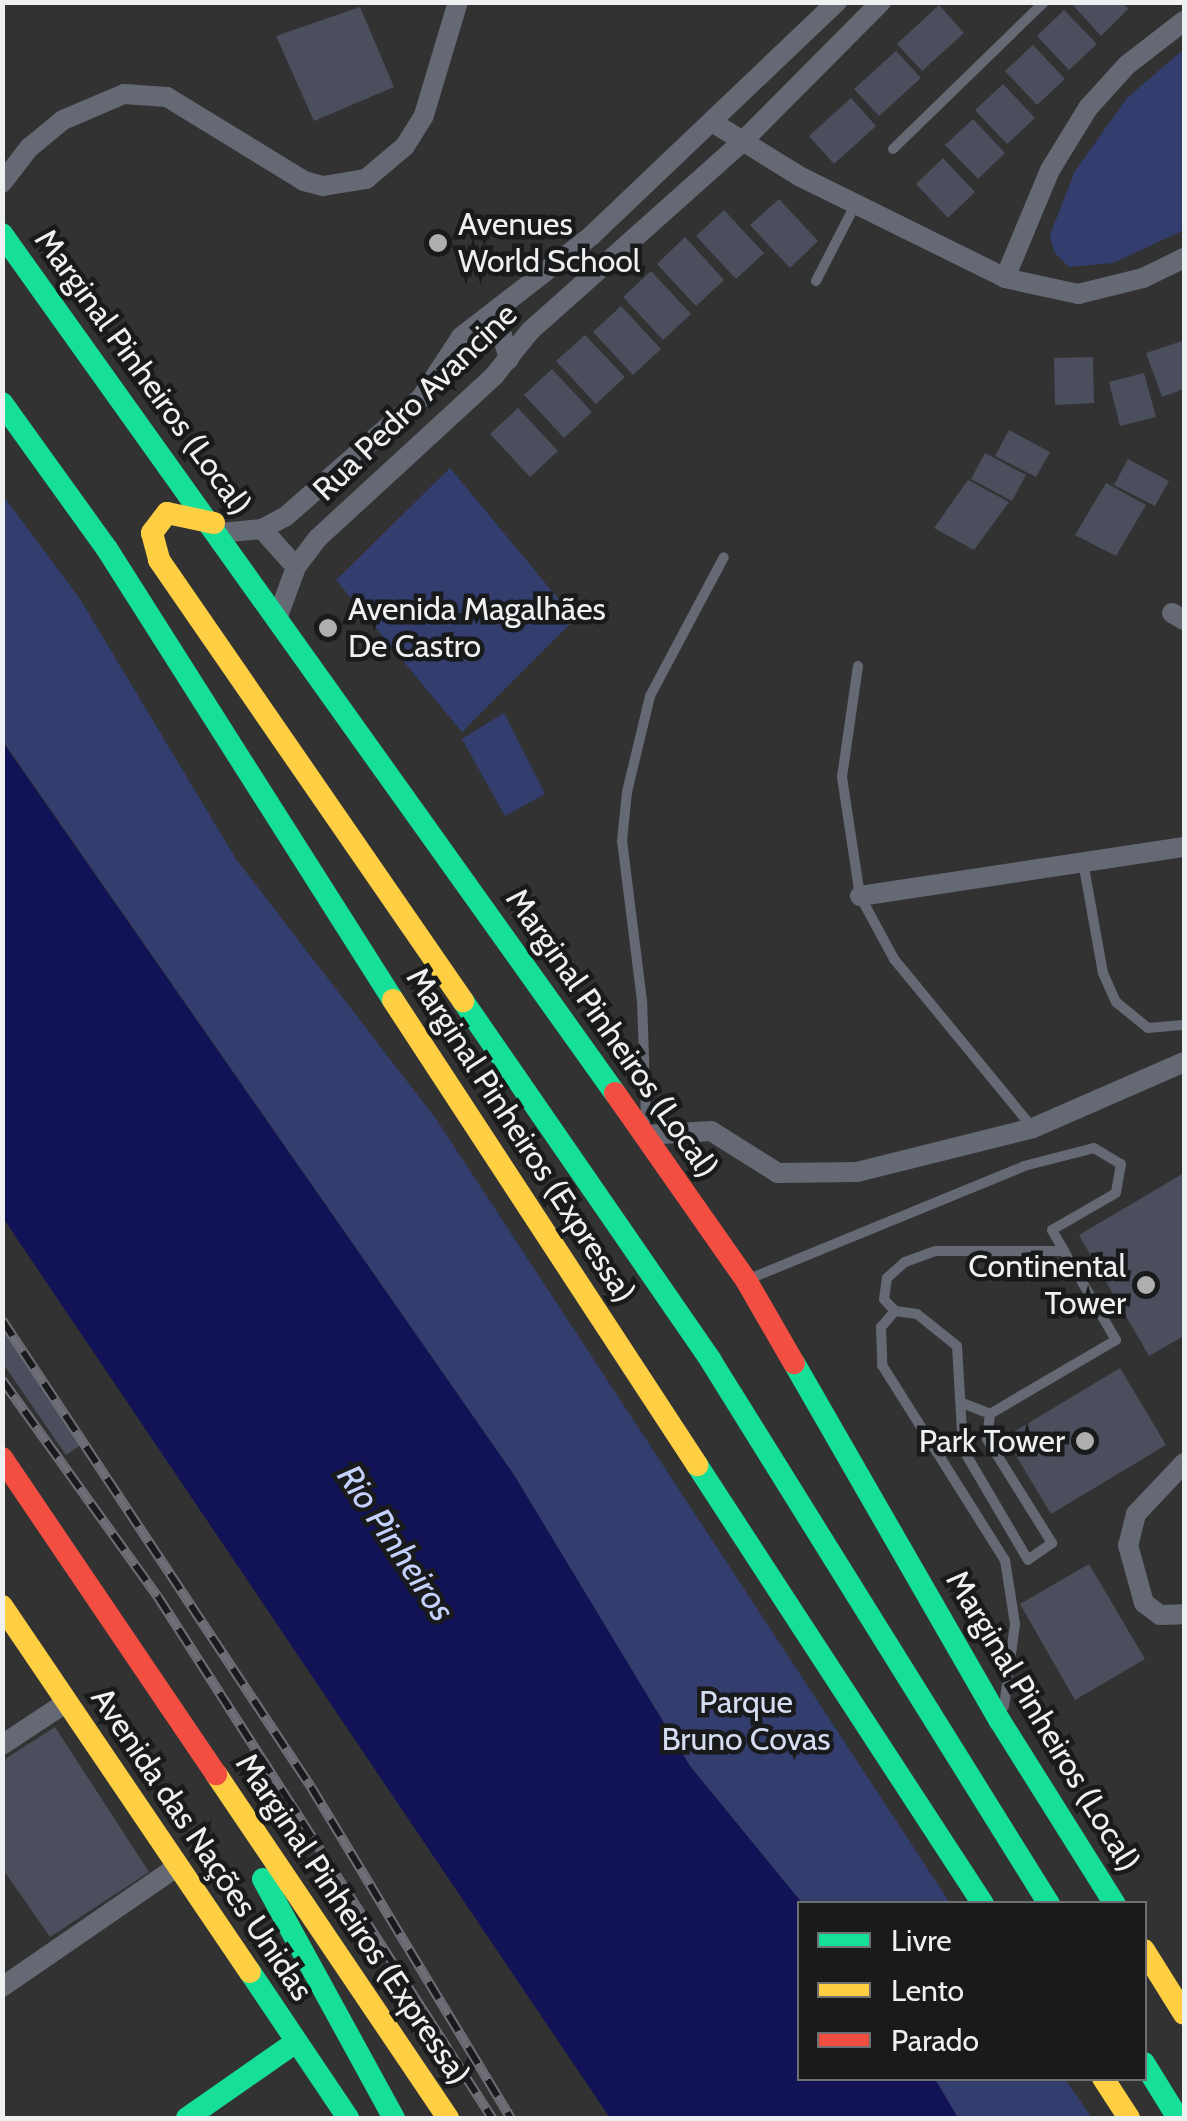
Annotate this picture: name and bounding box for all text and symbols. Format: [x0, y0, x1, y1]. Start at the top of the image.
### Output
place label: Avenues World School [458, 206, 640, 281]
street label: Marginal Pinheiros (Local) [26, 222, 260, 522]
marker: Avenues World School [427, 232, 449, 254]
street label: Rua Pedro Avancine [305, 295, 525, 509]
place label: Avenida Magalhães De Castro [348, 591, 606, 666]
marker: Avenida Magalhães De Castro [317, 617, 339, 639]
street label: Marginal Pinheiros (Local) [498, 881, 726, 1185]
street label: Marginal Pinheiros (Expressa) [398, 960, 644, 1310]
place label: Continental Tower [968, 1248, 1126, 1323]
marker: Continental Tower [1135, 1274, 1157, 1296]
place label: Park Tower [919, 1422, 1065, 1460]
marker: Park Tower [1074, 1430, 1096, 1452]
water label: Rio Pinheiros [328, 1457, 464, 1629]
street label: Marginal Pinheiros (Local) [938, 1564, 1148, 1878]
street label: Avenida das Nações Unidas [83, 1680, 321, 2008]
park label: Parque Bruno Covas [661, 1684, 831, 1759]
street label: Marginal Pinheiros (Expressa) [228, 1746, 478, 2092]
legend [797, 1901, 1147, 2081]
text: Livre [891, 1922, 952, 1959]
text: Lento [891, 1972, 964, 2009]
text: Parado [891, 2022, 979, 2059]

